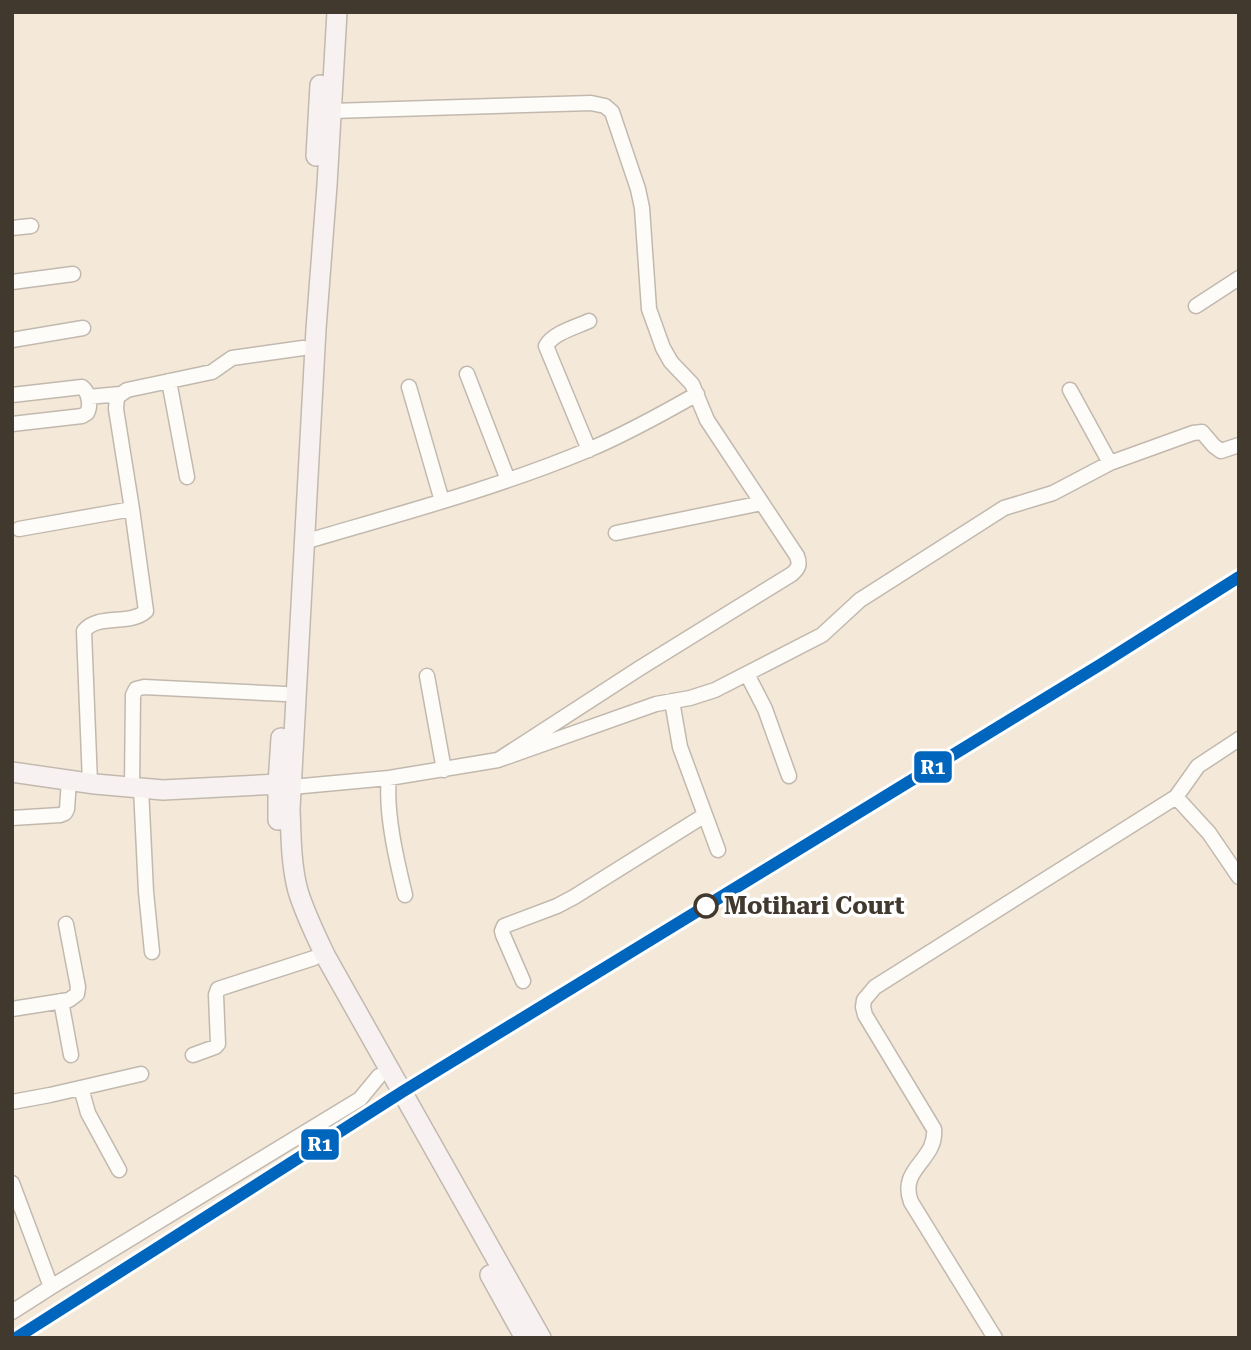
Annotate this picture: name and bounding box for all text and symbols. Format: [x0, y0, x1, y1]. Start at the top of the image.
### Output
line badge: R1 [913, 750, 953, 784]
text: R1 [921, 756, 946, 779]
place label: Motihari Court [724, 892, 905, 920]
marker: Motihari Court [694, 894, 718, 918]
line badge: R1 [300, 1128, 340, 1161]
text: R1 [308, 1133, 333, 1156]

